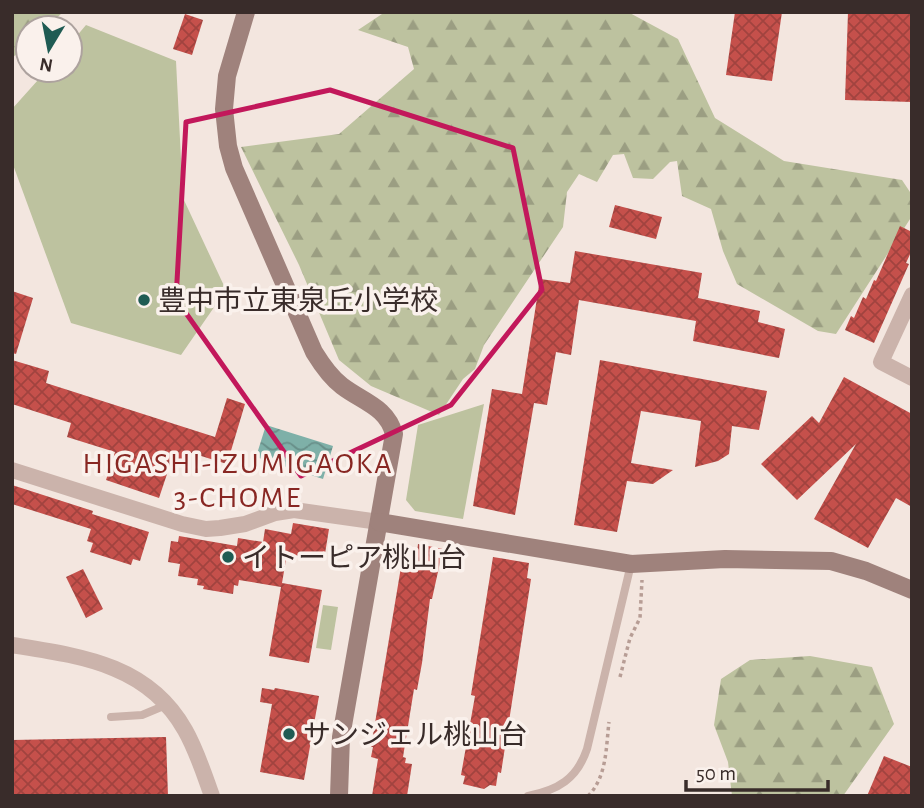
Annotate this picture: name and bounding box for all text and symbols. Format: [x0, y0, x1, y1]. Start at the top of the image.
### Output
north arrow [14, 14, 84, 84]
text: N [38, 54, 54, 75]
place label: 豊中市立東泉丘小学校 [158, 286, 438, 316]
marker: 豊中市立東泉丘小学校 [136, 292, 152, 308]
district label: HIGASHI-IZUMIGAOKA 3-CHOME [82, 449, 394, 513]
place label: イトーピア桃山台 [242, 543, 466, 573]
marker: イトーピア桃山台 [220, 549, 236, 565]
place label: サンジェル桃山台 [303, 720, 527, 750]
marker: サンジェル桃山台 [281, 726, 297, 742]
scale bar [686, 748, 828, 792]
text: 50 m [696, 763, 736, 784]

